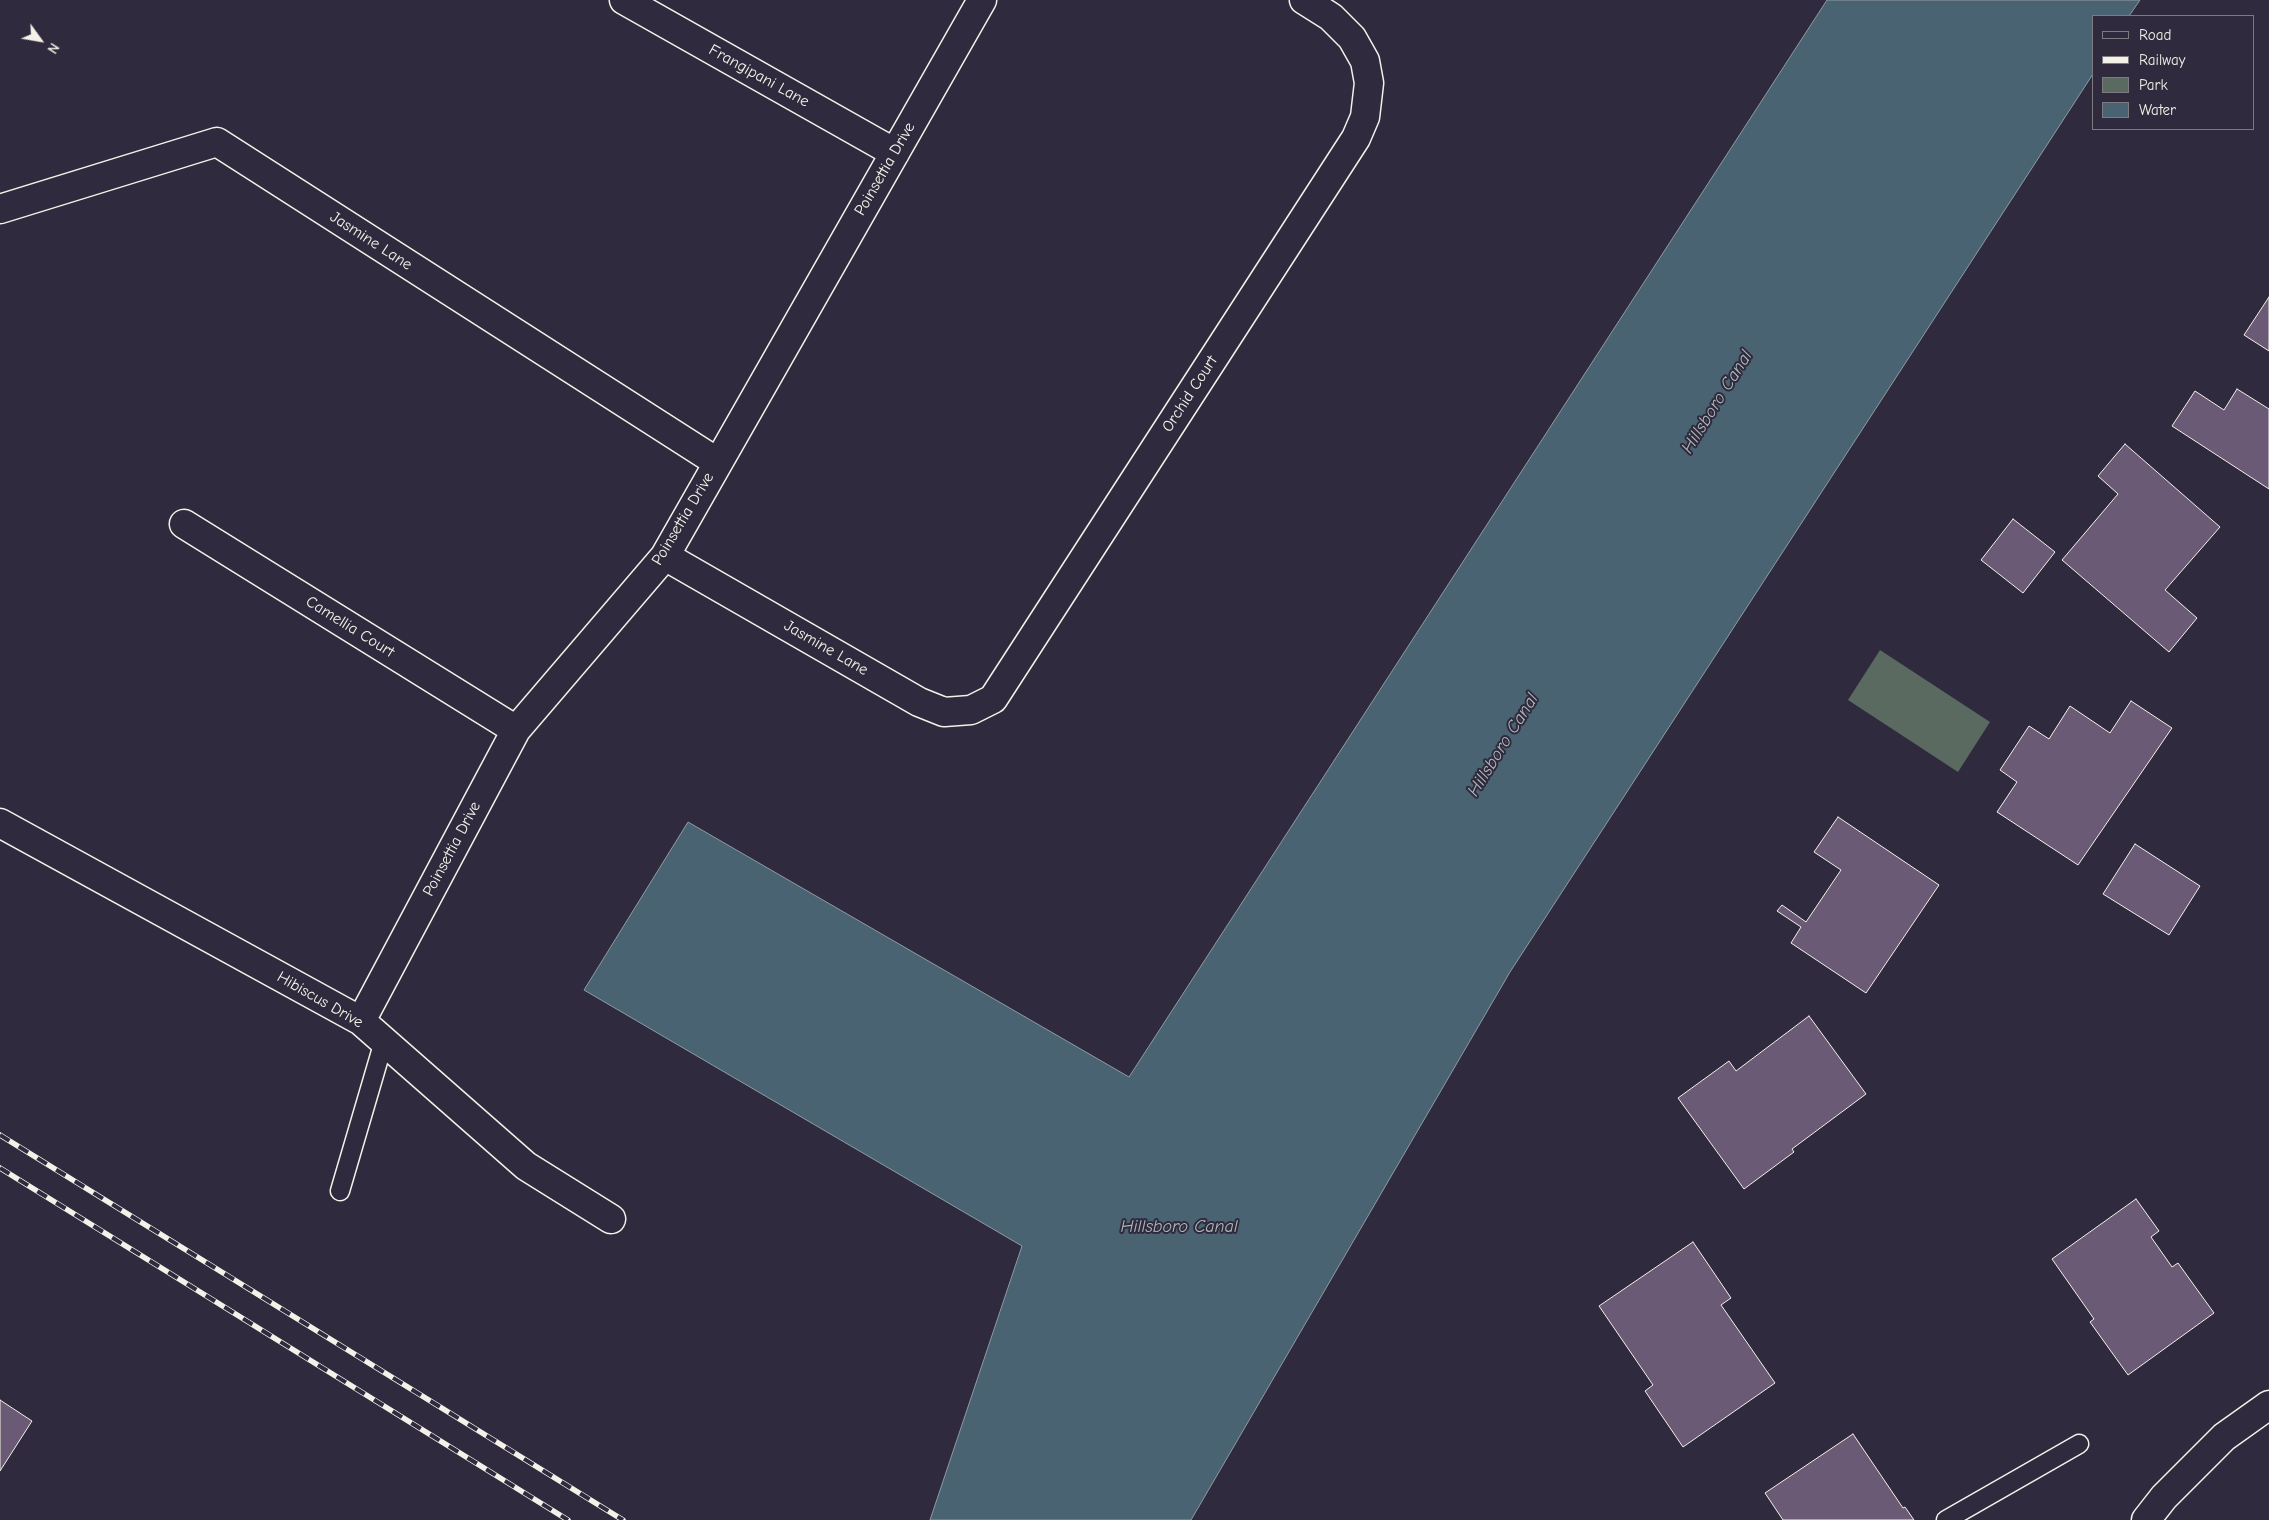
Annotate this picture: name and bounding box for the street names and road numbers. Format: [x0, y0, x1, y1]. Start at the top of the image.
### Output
street label: Frangipani Lane [705, 40, 813, 112]
street label: Poinsettia Drive [851, 119, 919, 219]
street label: Jasmine Lane [326, 207, 416, 275]
street label: Orchid Court [1158, 352, 1222, 436]
street label: Poinsettia Drive [648, 469, 718, 569]
street label: Camellia Court [302, 592, 398, 662]
street label: Jasmine Lane [780, 616, 872, 680]
street label: Poinsettia Drive [419, 798, 485, 900]
street label: Hibiscus Drive [273, 968, 367, 1032]

